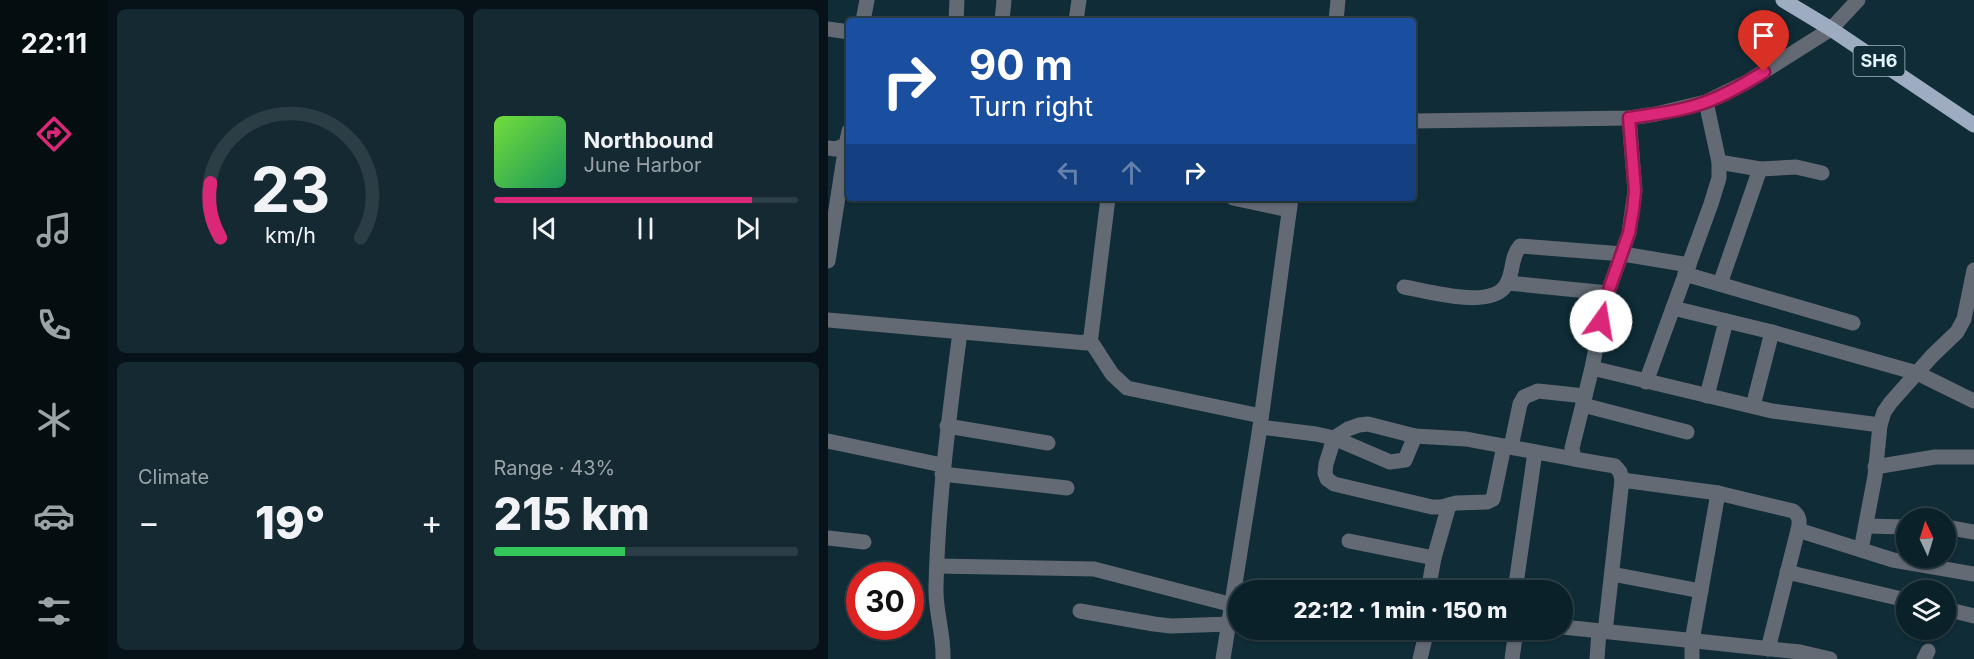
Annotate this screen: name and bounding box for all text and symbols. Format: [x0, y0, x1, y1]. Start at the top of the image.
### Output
pin [1738, 10, 1789, 72]
icon: arrive [1747, 19, 1780, 52]
text: 22:11 [21, 27, 87, 60]
text: 90 m [969, 39, 1073, 90]
icon: right [870, 42, 948, 120]
road number: SH6 [1854, 46, 1904, 76]
text: Turn right [969, 90, 1093, 123]
icon: directions [33, 113, 75, 155]
text: Northbound [584, 127, 714, 153]
text: 23 [250, 152, 330, 227]
text: June Harbor [584, 153, 702, 177]
icon: left [1052, 156, 1085, 189]
icon: ahead [1115, 156, 1148, 189]
icon: right [1178, 156, 1211, 189]
icon: music [33, 209, 75, 251]
icon: previous [528, 212, 561, 245]
icon: pause [629, 212, 662, 245]
icon: next [731, 212, 764, 245]
text: km/h [265, 222, 316, 248]
position arrow [1569, 289, 1633, 353]
icon: phone [33, 304, 75, 346]
icon: climate [33, 399, 75, 441]
text: Range · 43% [494, 456, 615, 480]
text: Climate [138, 465, 209, 489]
text: 215 km [494, 486, 650, 541]
icon: car [33, 495, 75, 537]
text: 19° [255, 495, 325, 550]
text: − [138, 502, 160, 542]
text: + [421, 502, 442, 542]
north arrow [1896, 508, 1956, 568]
map controls [1896, 508, 1956, 640]
speed limit sign: 30 [846, 562, 924, 640]
button: layers [1896, 580, 1956, 640]
icon: filters [33, 590, 75, 632]
text: 22:12 · 1 min · 150 m [1294, 597, 1507, 623]

